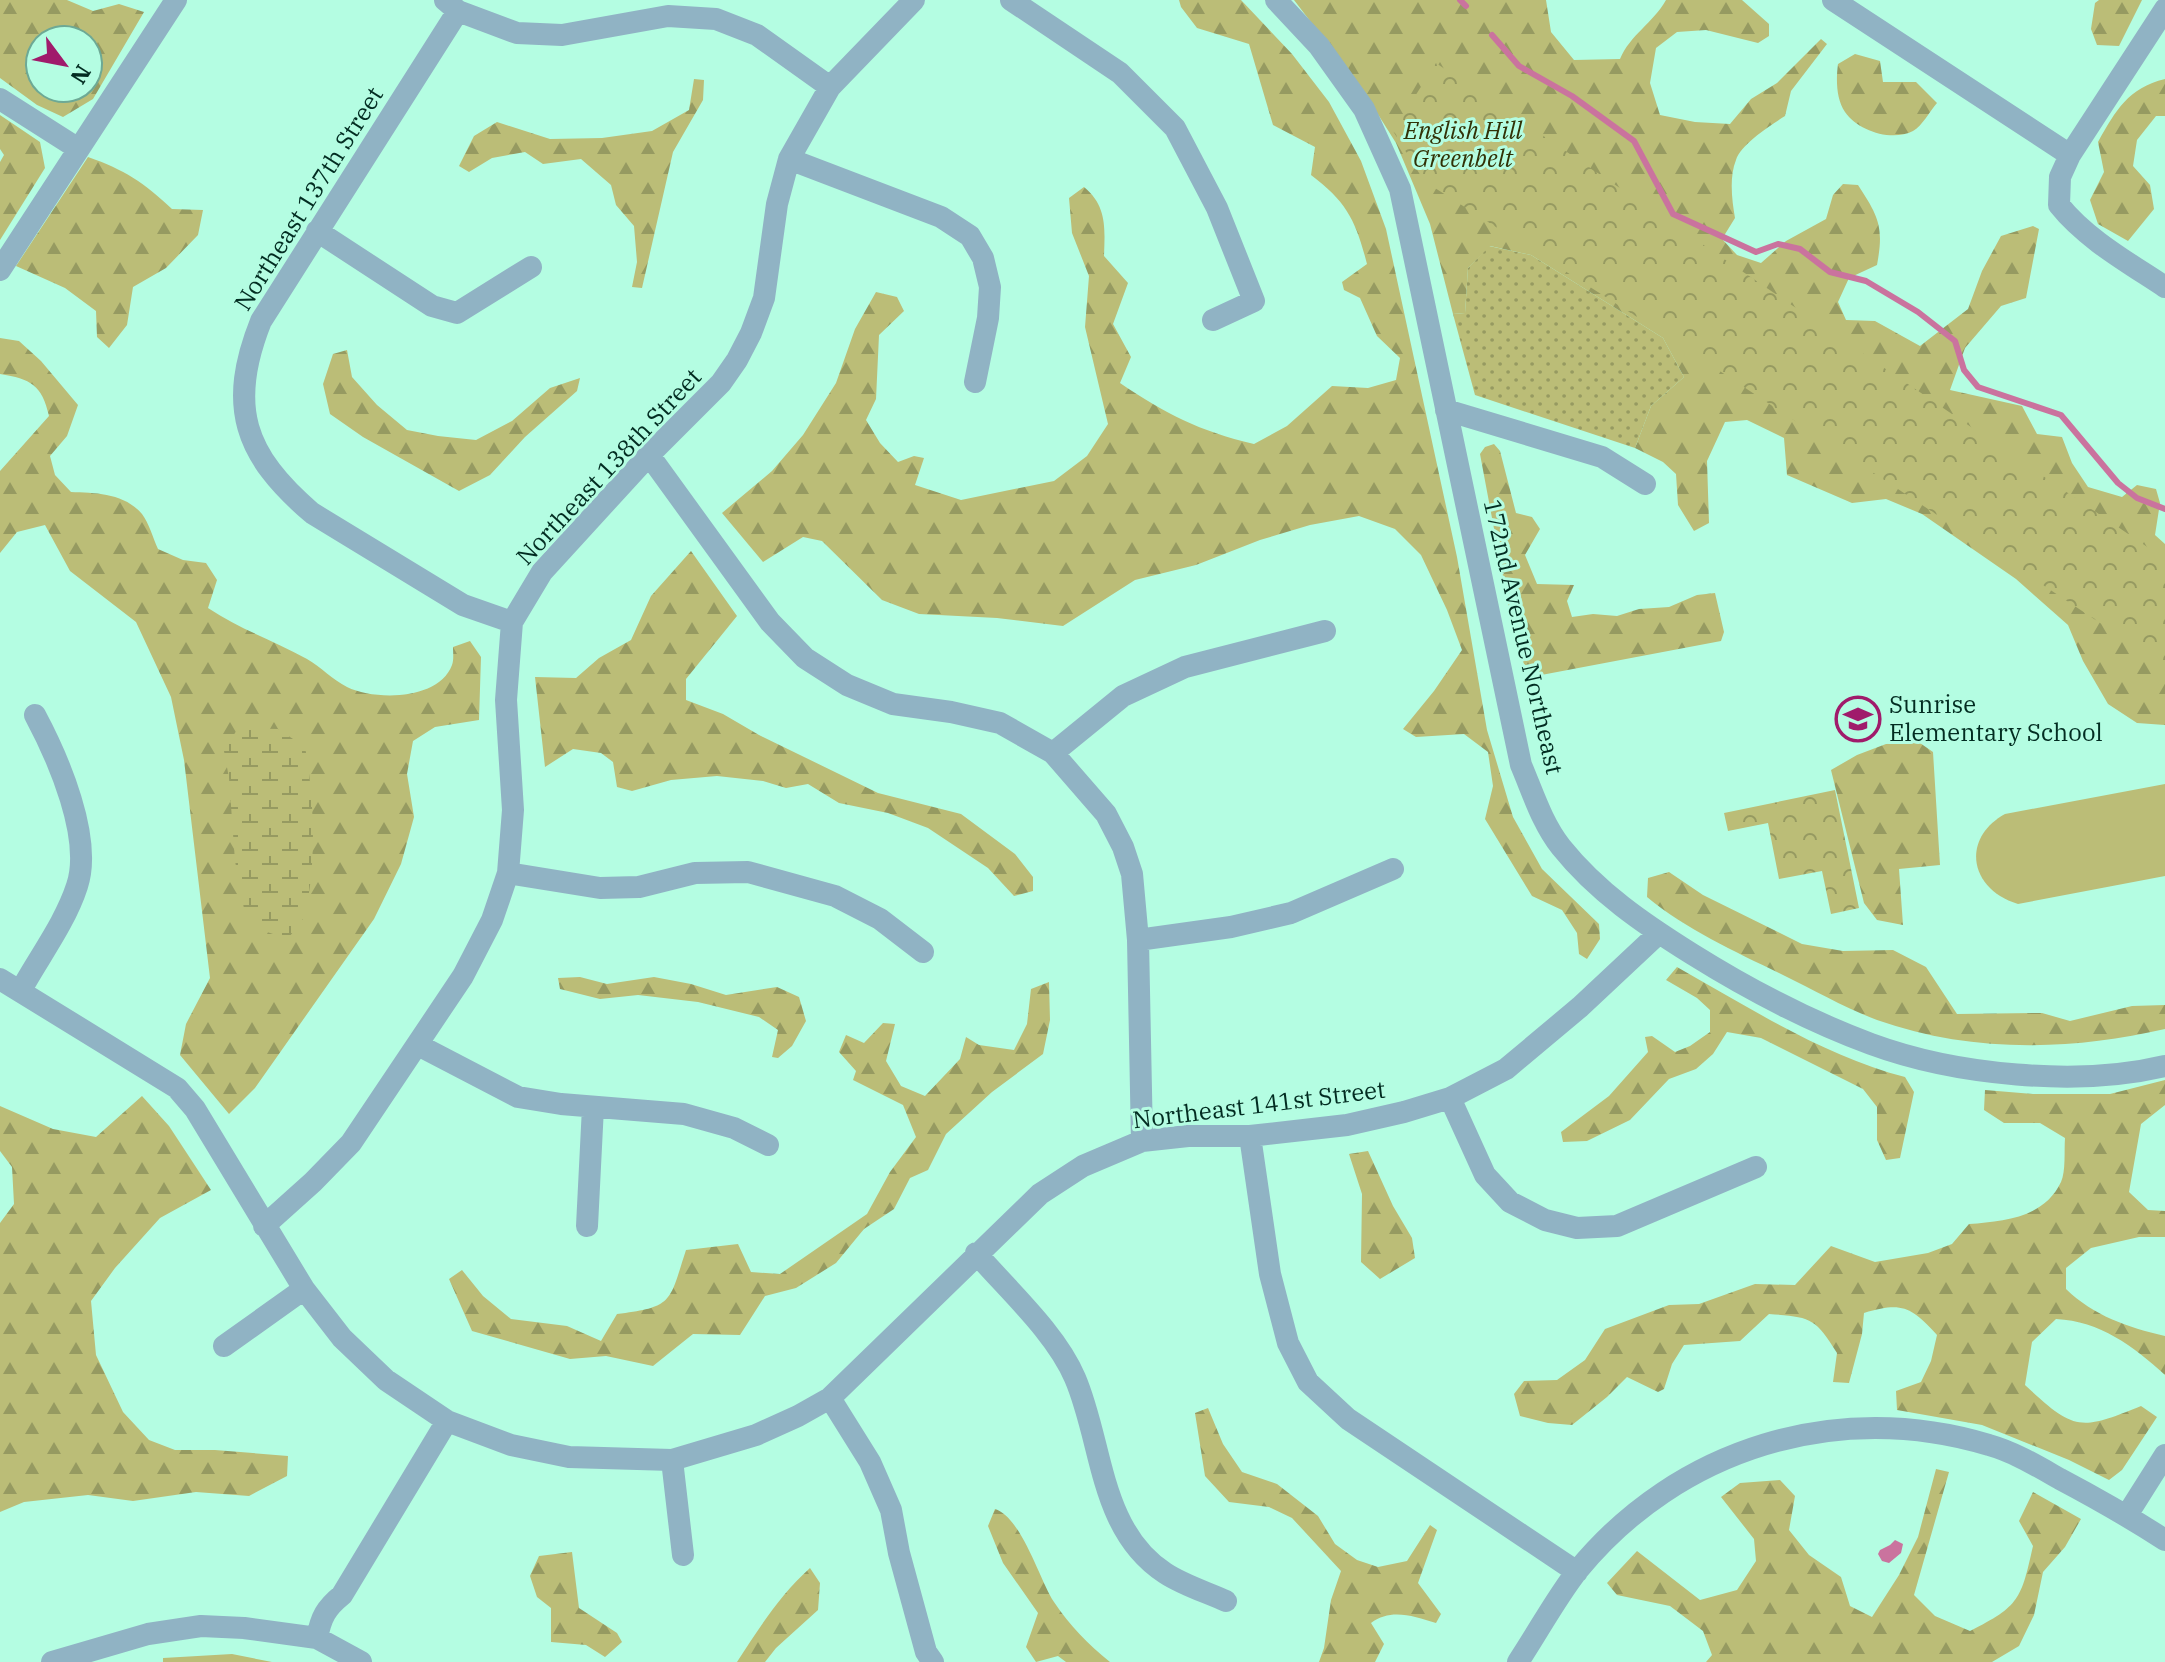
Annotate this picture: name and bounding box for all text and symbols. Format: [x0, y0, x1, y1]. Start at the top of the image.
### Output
north arrow [24, 24, 104, 104]
text: N [64, 60, 98, 90]
street label: Northeast 137th Street [226, 81, 390, 316]
park label: English Hill Greenbelt [1403, 114, 1523, 174]
street label: Northeast 138th Street [509, 361, 708, 572]
street label: 172nd Avenue Northeast [1477, 496, 1571, 777]
place label: Sunrise Elementary School [1889, 688, 2103, 748]
school or university icon: Sunrise Elementary School [1834, 695, 1882, 743]
street label: Northeast 141st Street [1131, 1073, 1387, 1135]

